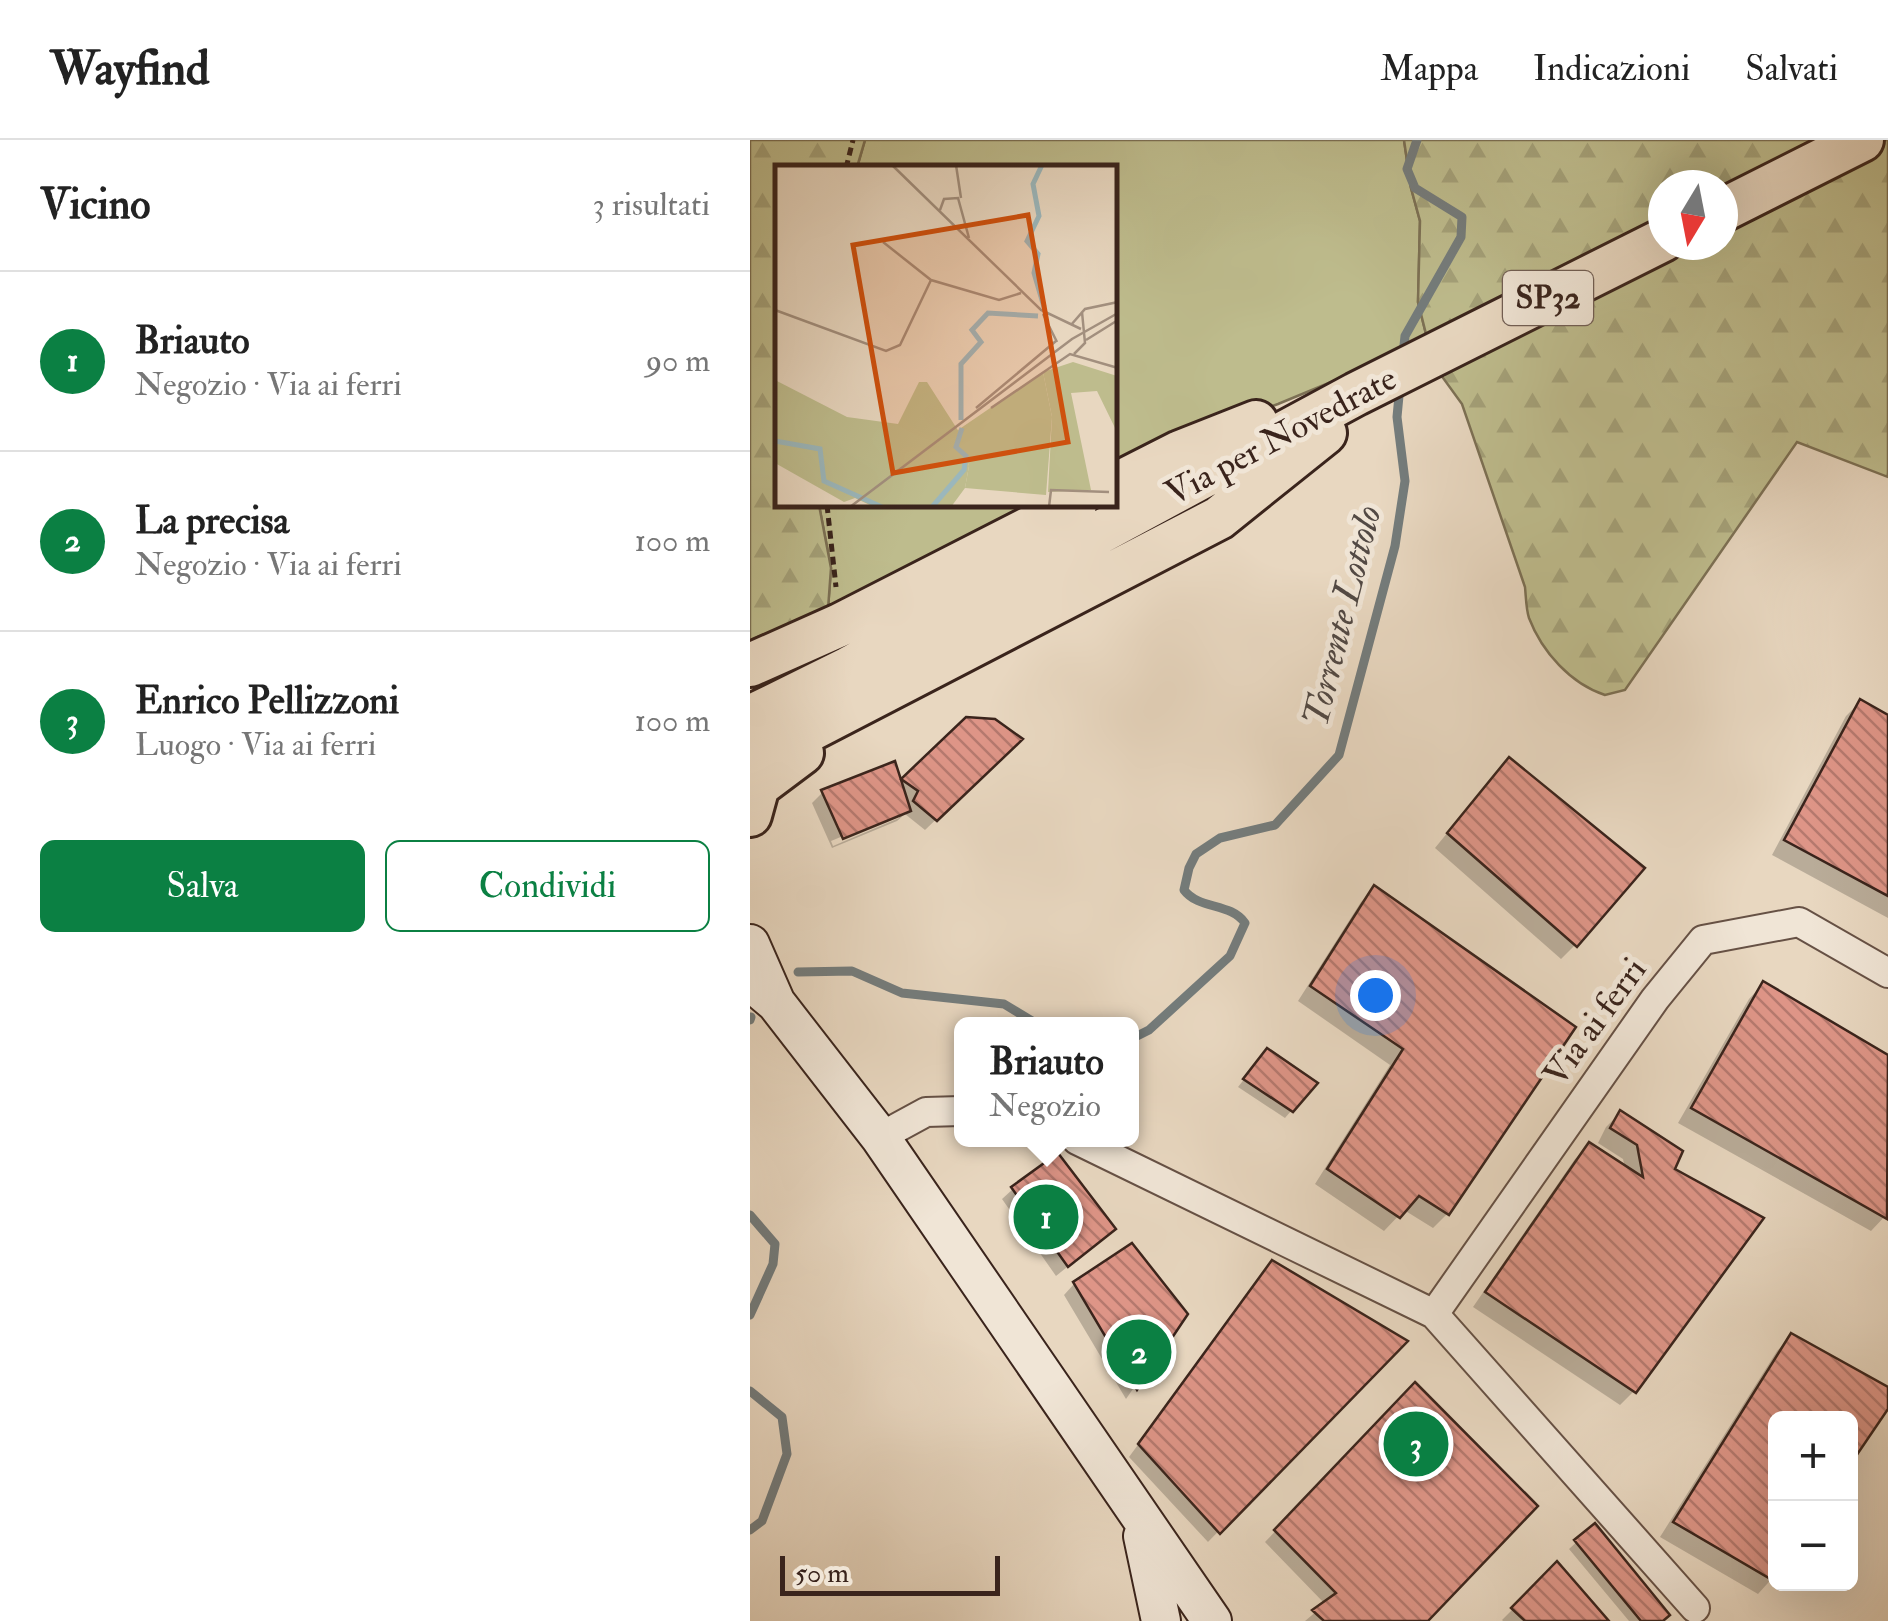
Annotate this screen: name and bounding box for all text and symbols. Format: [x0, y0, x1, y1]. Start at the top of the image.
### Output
text: Wayfind [50, 39, 210, 99]
text: Mappa [1380, 47, 1478, 91]
text: Indicazioni [1533, 47, 1690, 91]
text: Salvati [1745, 47, 1838, 91]
inset map [775, 165, 1118, 508]
north arrow [1648, 170, 1738, 260]
text: Vicino [40, 179, 150, 231]
text: 3 risultati [593, 185, 710, 225]
road number: SP32 [1503, 271, 1593, 325]
text: Briauto [135, 317, 250, 365]
text: 1 [67, 341, 78, 381]
text: 90 m [646, 341, 710, 381]
street label: Via per Novedrate [1158, 357, 1404, 515]
text: Negozio · Via ai ferri [135, 365, 402, 405]
text: La precisa [135, 497, 289, 545]
water label: Torrente Lottolo [1291, 501, 1393, 731]
text: 2 [64, 521, 81, 561]
text: 100 m [634, 521, 710, 561]
text: Negozio · Via ai ferri [135, 545, 402, 585]
text: Enrico Pellizzoni [135, 677, 399, 725]
text: 3 [66, 701, 79, 741]
text: 100 m [634, 701, 710, 741]
text: Luogo · Via ai ferri [135, 725, 376, 765]
button: Salva [40, 840, 365, 932]
button: Condividi [385, 840, 710, 932]
street label: Via ai ferri [1534, 949, 1656, 1095]
your location [1350, 970, 1401, 1021]
popup [954, 1017, 1139, 1147]
text: Briauto [989, 1038, 1104, 1086]
text: Negozio [989, 1086, 1101, 1126]
pin: 1 [1014, 1180, 1078, 1254]
pin: 2 [1106, 1314, 1172, 1390]
pin: 3 [1384, 1406, 1448, 1482]
map controls [1768, 1411, 1858, 1591]
button: + [1768, 1411, 1858, 1501]
button: − [1768, 1501, 1858, 1591]
scale bar [780, 1551, 1000, 1596]
text: 50 m [795, 1556, 849, 1591]

